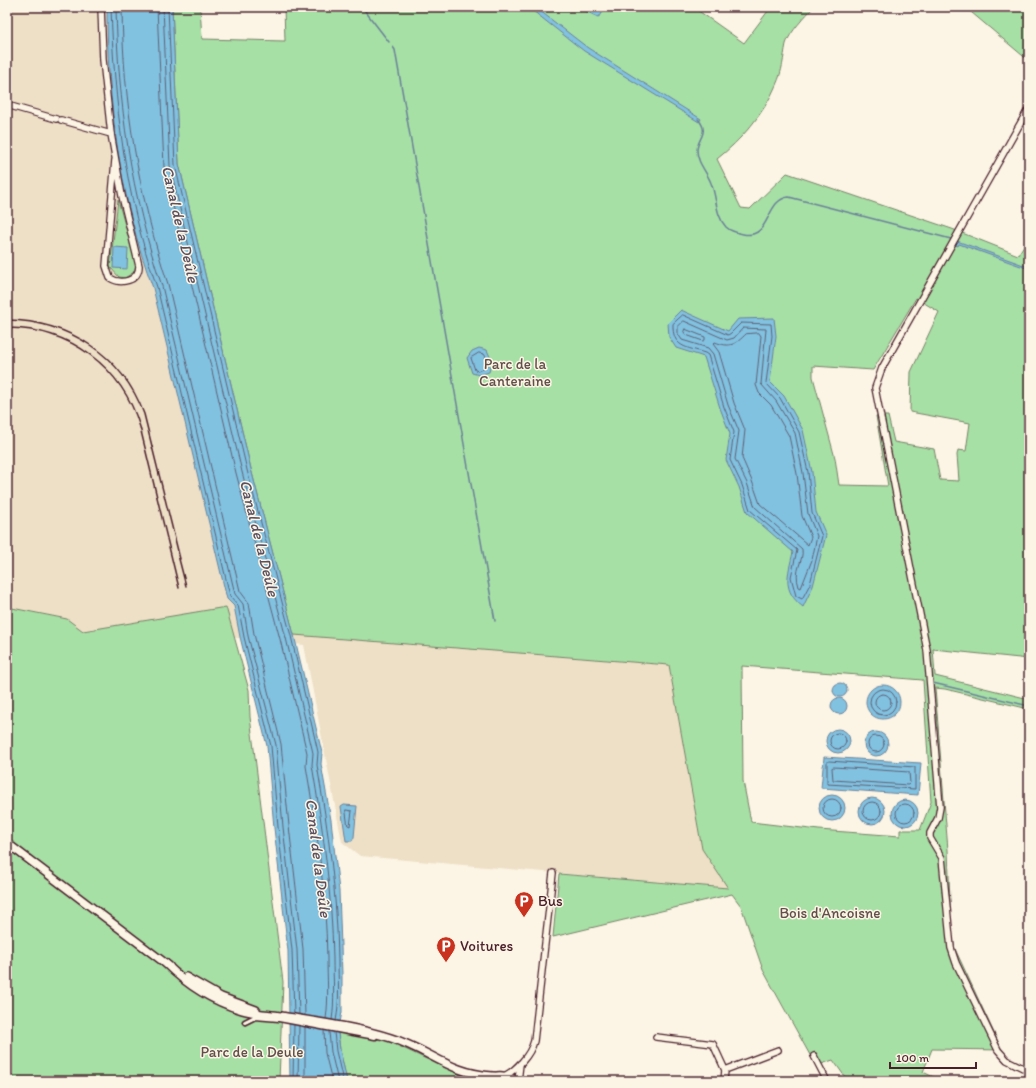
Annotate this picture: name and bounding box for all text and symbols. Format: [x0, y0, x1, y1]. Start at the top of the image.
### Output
water label: Canal de la Deûle [158, 164, 203, 286]
park label: Parc de la Canteraine [479, 355, 551, 390]
water label: Canal de la Deûle [236, 478, 283, 600]
water label: Canal de la Deûle [302, 798, 335, 920]
parking icon: Bus [513, 890, 535, 918]
place label: Bus [538, 892, 563, 910]
park label: Bois d'Ancoisne [779, 904, 881, 922]
parking icon: Voitures [435, 935, 457, 963]
place label: Voitures [460, 937, 514, 955]
park label: Parc de la Deule [201, 1043, 303, 1061]
scale bar [890, 1044, 976, 1070]
text: 100 m [896, 1051, 929, 1065]

